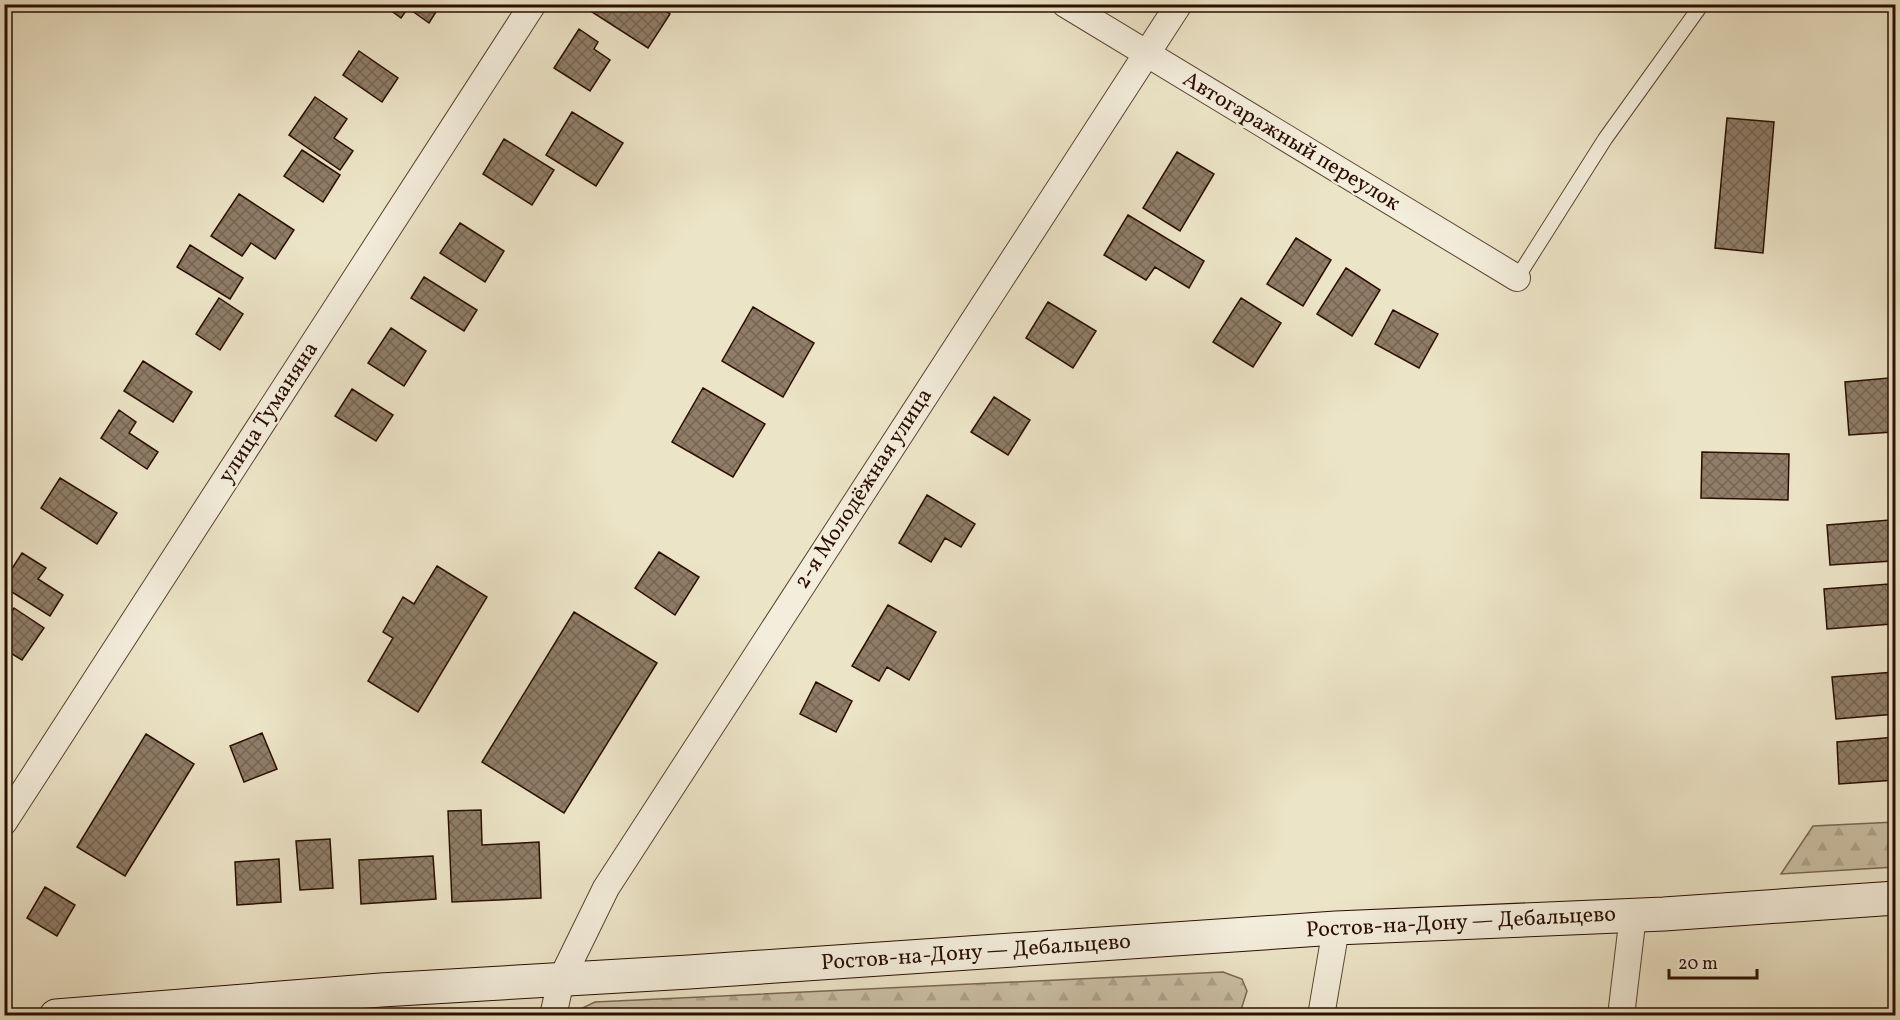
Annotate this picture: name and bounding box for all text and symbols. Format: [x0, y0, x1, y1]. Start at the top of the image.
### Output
street label: Автогаражный переулок [1176, 65, 1406, 219]
street label: улица Туманяна [211, 336, 327, 490]
street label: 2-я Молодёжная улица [787, 383, 941, 595]
street label: Ростов-на-Дону — Дебальцево [1305, 899, 1617, 947]
street label: Ростов-на-Дону — Дебальцево [820, 927, 1132, 979]
scale bar [1669, 942, 1758, 980]
text: 20 m [1678, 952, 1718, 977]

